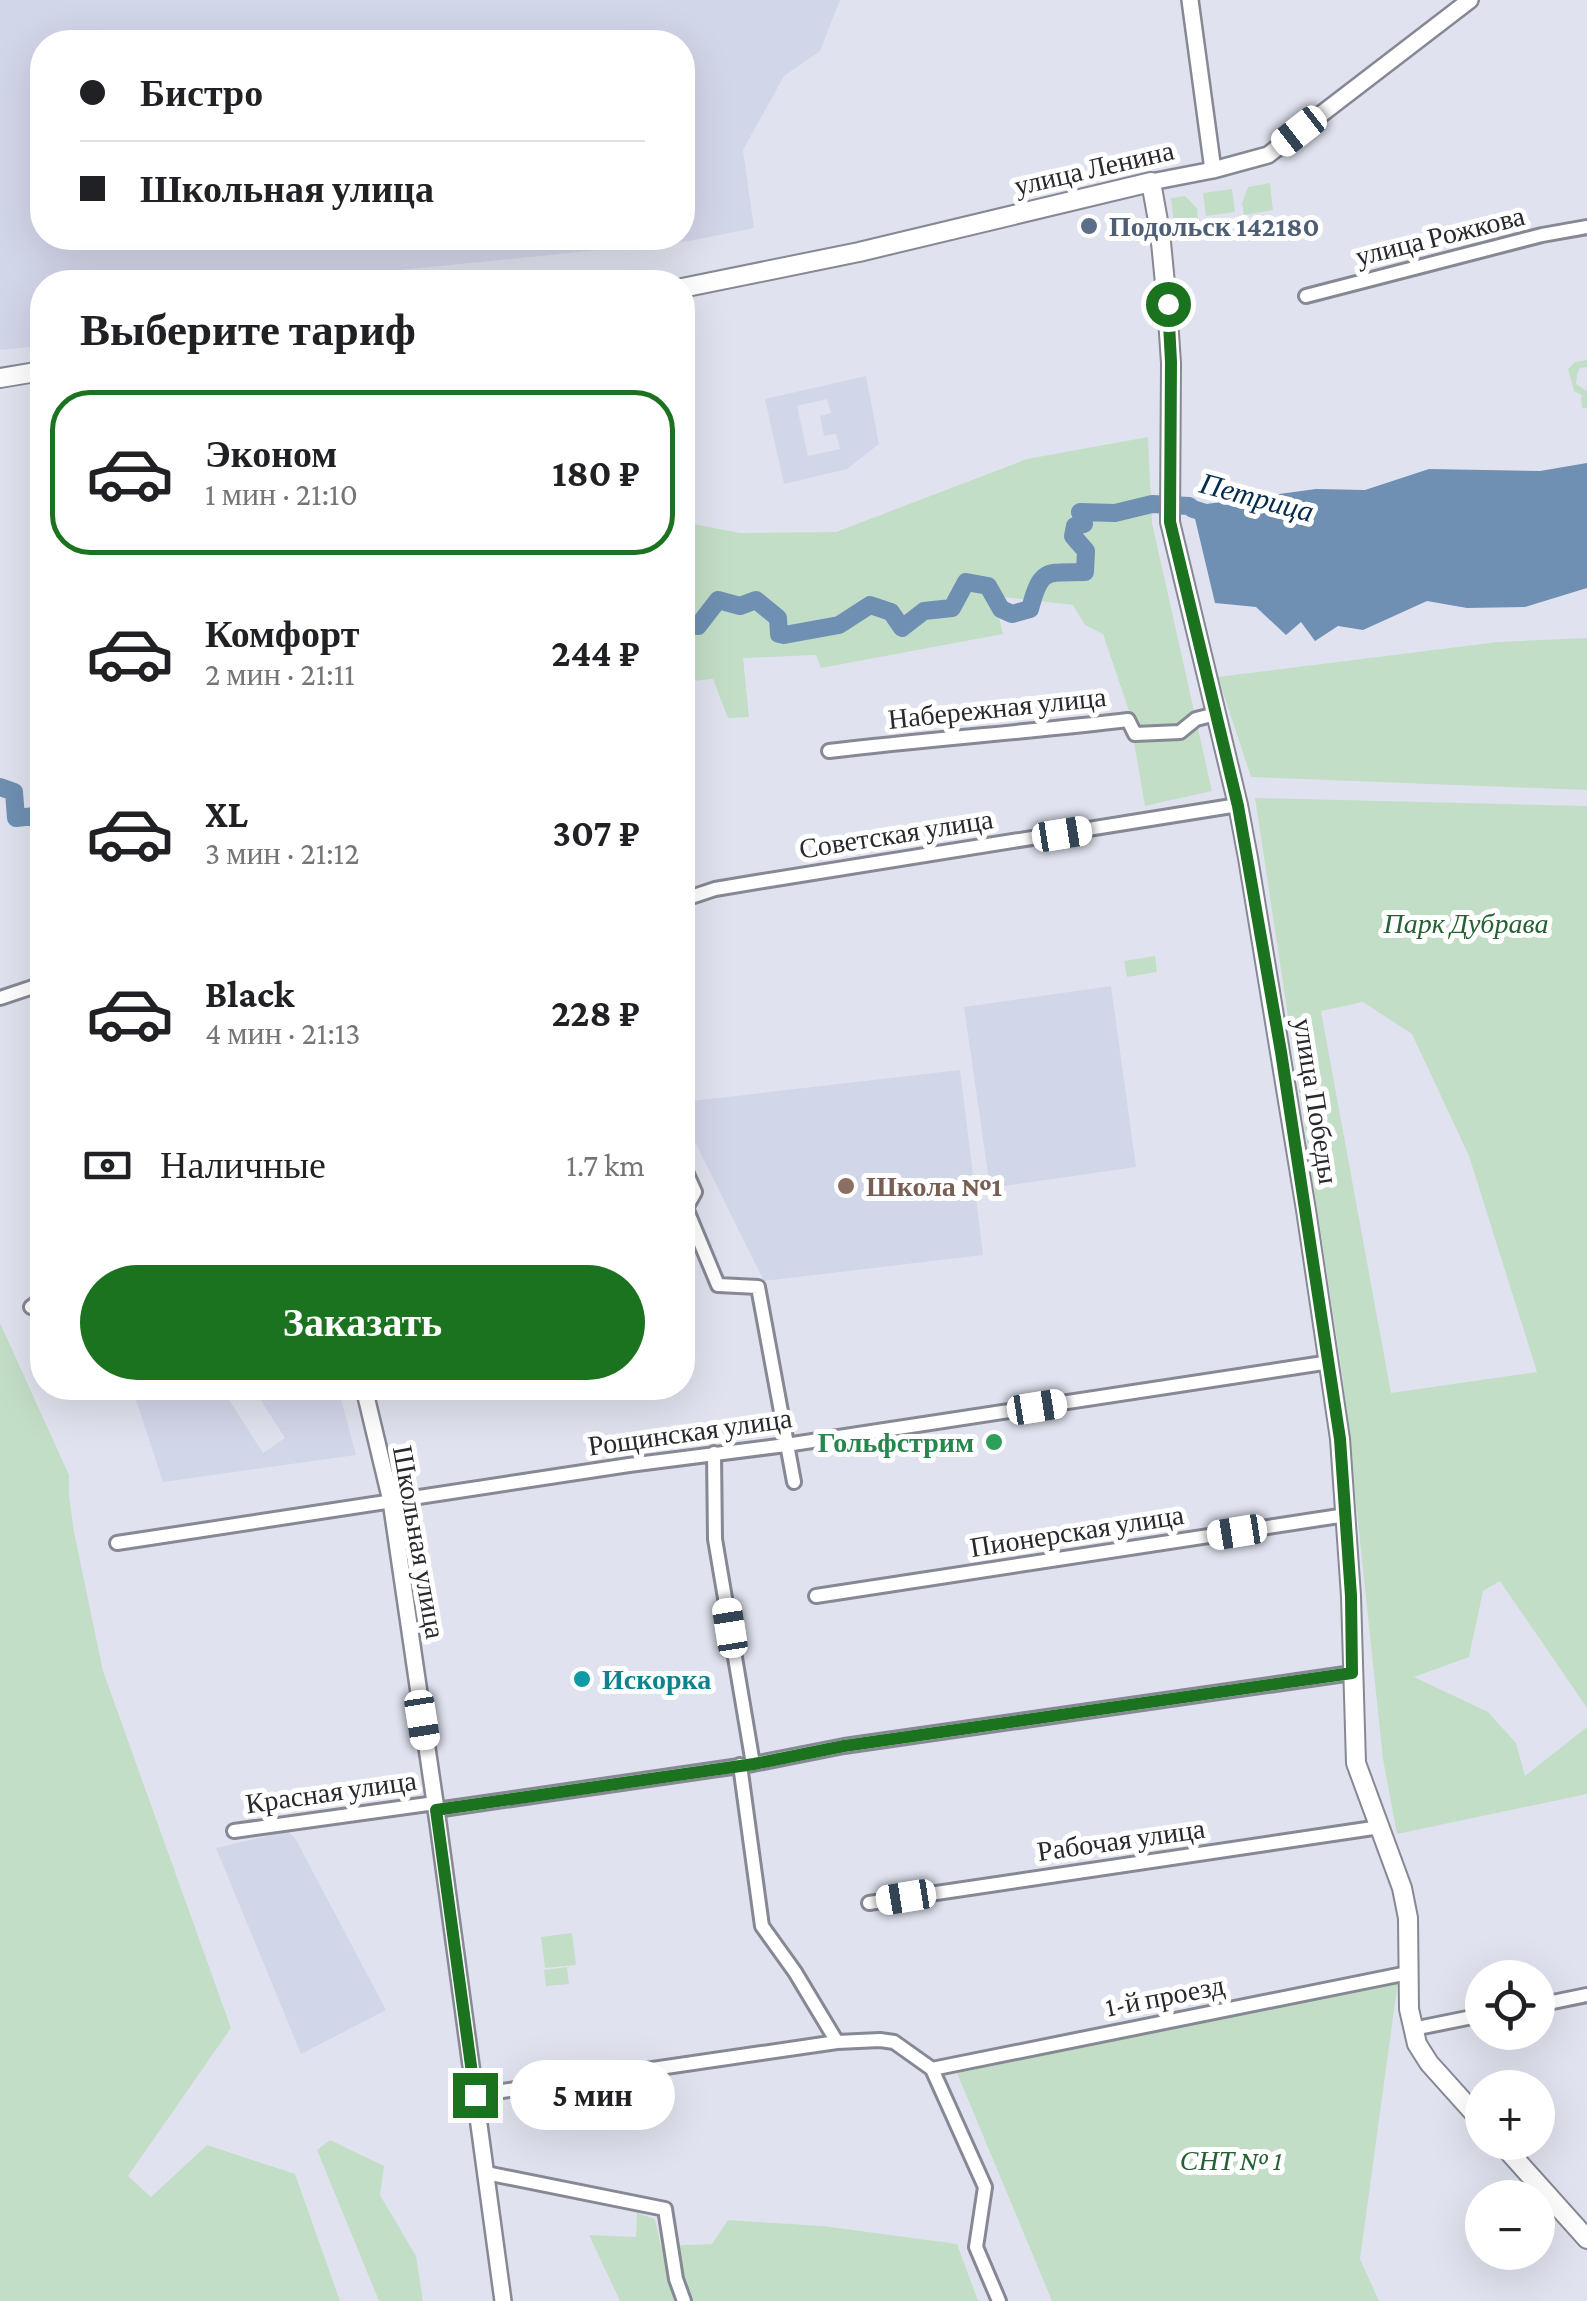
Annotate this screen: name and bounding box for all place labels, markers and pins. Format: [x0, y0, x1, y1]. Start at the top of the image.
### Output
place label: Подольск 142180 [1109, 211, 1320, 242]
marker: Подольск 142180 [1078, 215, 1100, 237]
place label: Школа №1 [866, 1171, 1002, 1202]
marker: Школа №1 [835, 1175, 857, 1197]
place label: Гольфстрим [818, 1427, 974, 1458]
marker: Гольфстрим [983, 1431, 1005, 1453]
place label: Искорка [602, 1664, 711, 1695]
marker: Искорка [571, 1668, 593, 1690]

